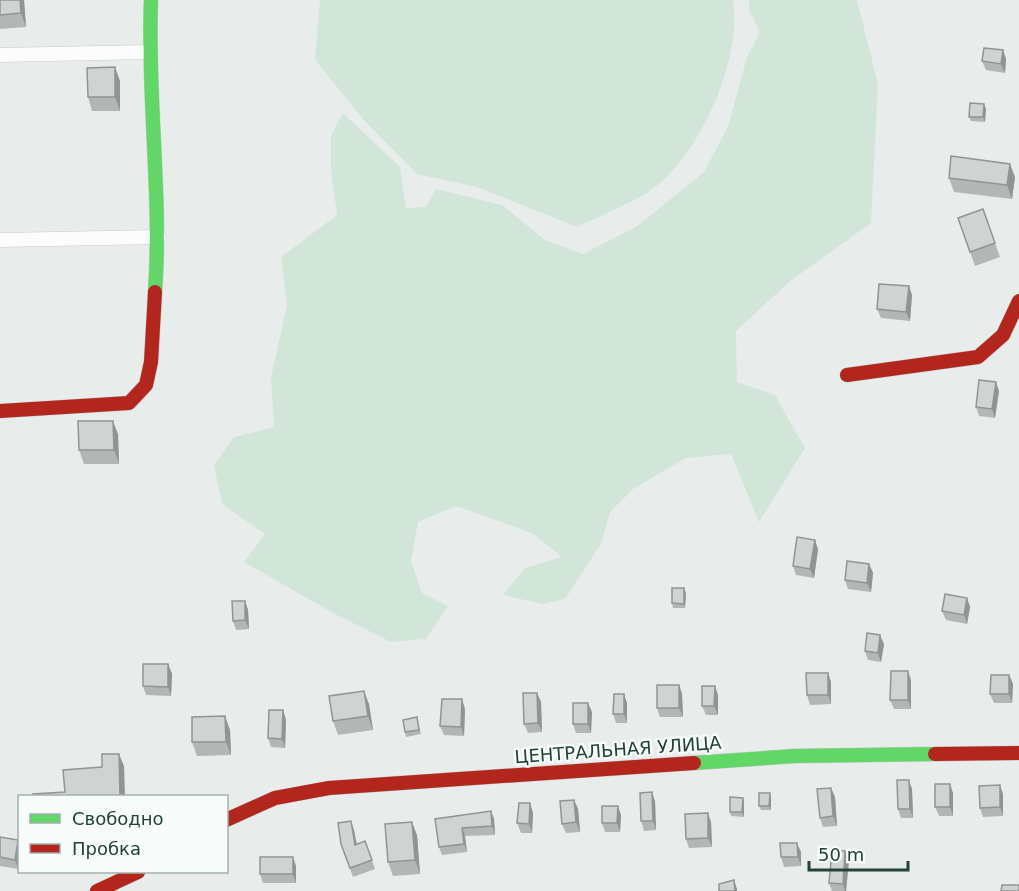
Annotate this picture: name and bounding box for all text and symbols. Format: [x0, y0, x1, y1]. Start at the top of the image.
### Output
street label: ЦЕНТРАЛЬНАЯ УЛИЦА [514, 732, 723, 767]
legend [18, 795, 228, 873]
text: Свободно [72, 808, 164, 829]
scale bar [809, 834, 908, 872]
text: Пробка [72, 838, 141, 859]
text: 50 m [818, 844, 864, 865]

